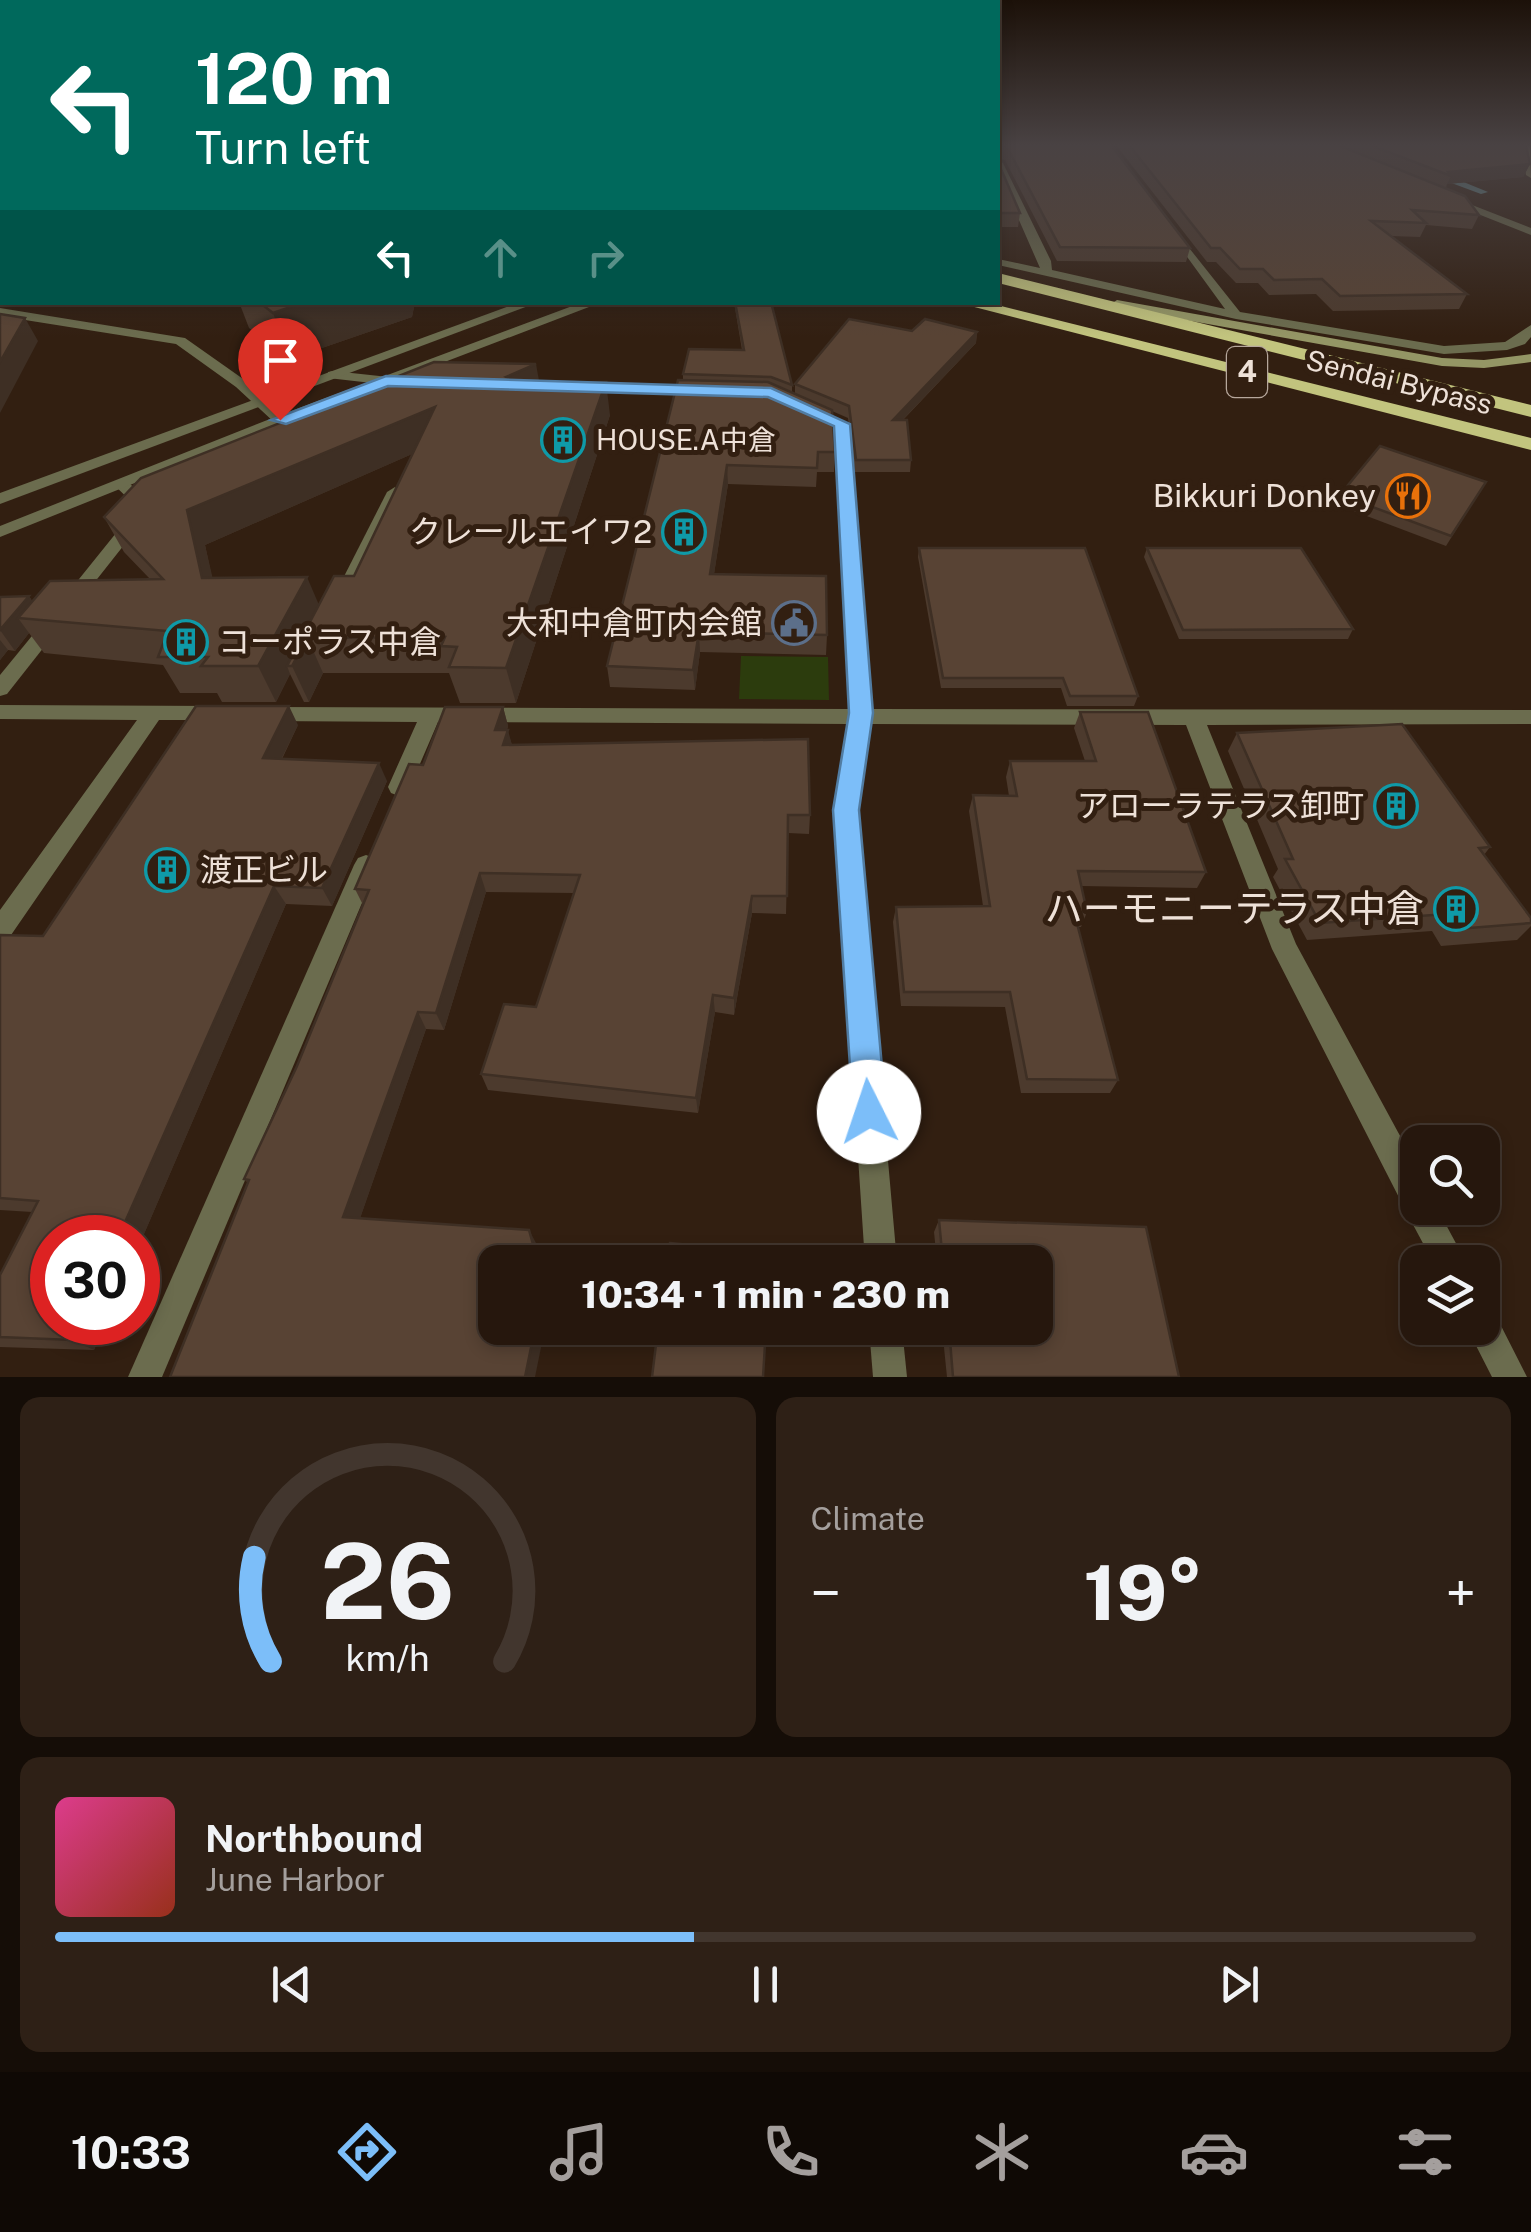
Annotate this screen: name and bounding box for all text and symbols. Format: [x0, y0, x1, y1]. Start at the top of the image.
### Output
text: 120 m [195, 37, 393, 120]
icon: left [30, 40, 160, 170]
text: Turn left [195, 121, 371, 174]
icon: left [368, 230, 423, 285]
icon: ahead [473, 230, 528, 285]
icon: right [578, 230, 633, 285]
pin [238, 318, 323, 421]
icon: arrive [253, 333, 308, 388]
street label: Sendai Bypass [1303, 342, 1496, 421]
road number: 4 [1227, 347, 1267, 397]
building icon: HOUSE.A中倉 [540, 417, 586, 463]
place label: HOUSE.A中倉 [596, 423, 776, 456]
restaurant icon: Bikkuri Donkey [1385, 473, 1431, 519]
place label: Bikkuri Donkey [1153, 477, 1376, 514]
building icon: クレールエイワ2 [661, 509, 707, 555]
place label: クレールエイワ2 [409, 513, 652, 550]
public building icon: 大和中倉町内会館 [771, 600, 817, 646]
place label: 大和中倉町内会館 [506, 604, 762, 641]
building icon: コーポラス中倉 [163, 619, 209, 665]
place label: コーポラス中倉 [218, 623, 441, 660]
building icon: アローラテラス卸町 [1373, 783, 1419, 829]
place label: アローラテラス卸町 [1077, 787, 1364, 824]
building icon: 渡正ビル [144, 847, 190, 893]
place label: 渡正ビル [200, 851, 328, 888]
place label: ハーモニーテラス中倉 [1045, 886, 1424, 931]
building icon: ハーモニーテラス中倉 [1433, 886, 1479, 932]
position arrow [817, 1060, 921, 1164]
map controls [1400, 1125, 1500, 1345]
button: search [1400, 1125, 1500, 1225]
speed limit sign: 30 [30, 1215, 160, 1345]
button: layers [1400, 1245, 1500, 1345]
text: 10:34 · 1 min · 230 m [581, 1272, 950, 1317]
text: Climate [811, 1500, 925, 1537]
text: 26 [320, 1520, 455, 1642]
text: 19° [1084, 1549, 1203, 1637]
text: − [811, 1561, 841, 1625]
text: + [1446, 1561, 1476, 1625]
text: km/h [346, 1637, 430, 1679]
text: Northbound [205, 1816, 423, 1861]
text: June Harbor [205, 1861, 385, 1898]
icon: previous [264, 1957, 319, 2012]
icon: pause [738, 1957, 793, 2012]
icon: next [1212, 1957, 1267, 2012]
icon: directions [332, 2117, 402, 2187]
icon: music [544, 2117, 614, 2187]
icon: phone [756, 2117, 826, 2187]
icon: climate [967, 2117, 1037, 2187]
icon: car [1179, 2117, 1249, 2187]
icon: filters [1390, 2117, 1460, 2187]
text: 10:33 [71, 2126, 191, 2179]

